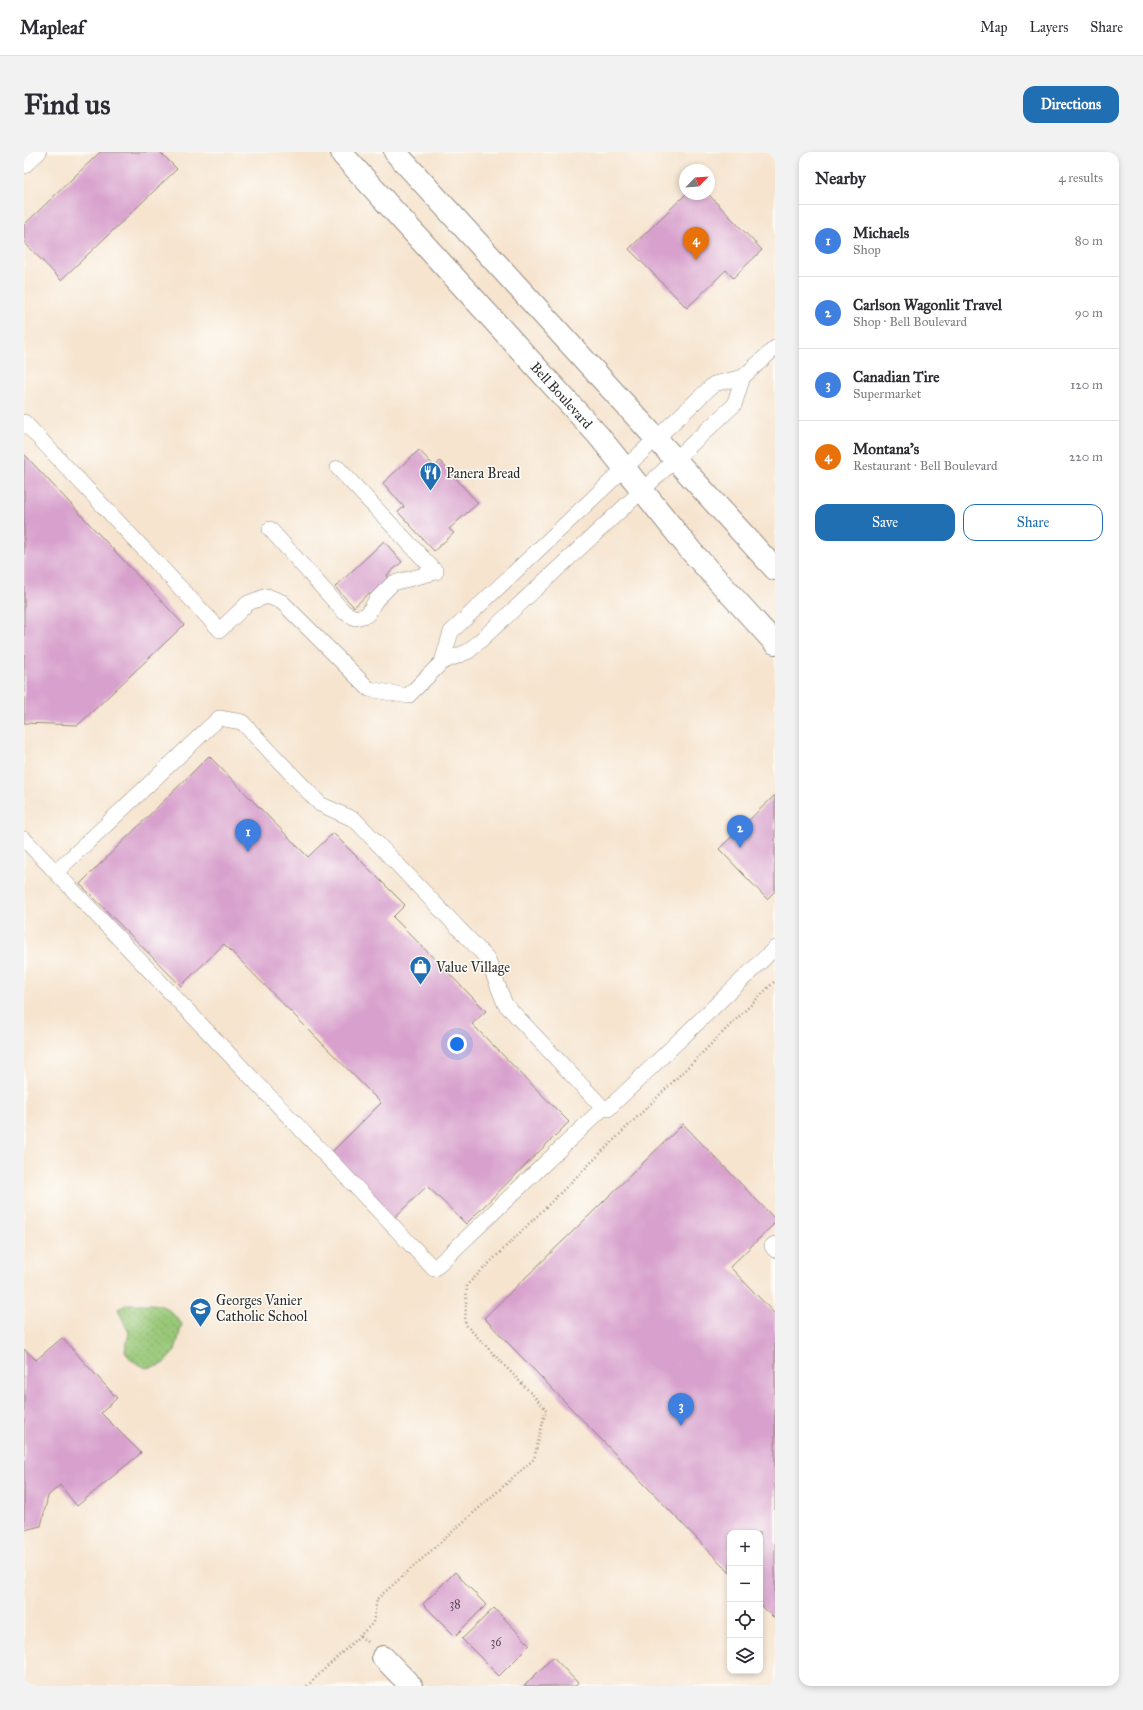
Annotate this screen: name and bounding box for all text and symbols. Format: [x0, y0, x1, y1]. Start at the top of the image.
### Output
text: Mapleaf [20, 16, 84, 39]
text: Map [980, 19, 1008, 36]
text: Layers [1030, 19, 1068, 36]
text: Share [1090, 19, 1123, 36]
button: Directions [1023, 86, 1119, 123]
text: Find us [24, 87, 110, 122]
north arrow [679, 164, 715, 200]
text: Nearby [815, 168, 866, 189]
text: 4 results [1058, 170, 1103, 186]
text: Michaels [853, 224, 909, 242]
pin: 4 [683, 227, 709, 260]
text: 1 [825, 233, 831, 249]
text: 80 m [1075, 233, 1103, 249]
text: Shop [853, 242, 881, 258]
text: Carlson Wagonlit Travel [853, 296, 1002, 314]
text: 2 [825, 305, 831, 321]
text: 90 m [1075, 305, 1103, 321]
text: Shop · Bell Boulevard [853, 314, 967, 330]
street label: Bell Boulevard [527, 358, 596, 432]
text: Canadian Tire [853, 368, 940, 386]
text: 3 [825, 377, 831, 393]
text: 120 m [1070, 377, 1103, 393]
text: Supermarket [853, 386, 921, 402]
text: Montana's [853, 440, 919, 458]
text: 4 [824, 449, 832, 465]
text: 220 m [1069, 449, 1103, 465]
text: Restaurant · Bell Boulevard [853, 458, 998, 474]
restaurant icon: Panera Bread [417, 460, 443, 493]
place label: Panera Bread [446, 465, 520, 482]
button: Save [815, 504, 955, 541]
button: Share [963, 504, 1103, 541]
pin: 2 [727, 815, 753, 848]
pin: 1 [235, 819, 261, 852]
shop icon: Value Village [408, 954, 434, 987]
place label: Value Village [435, 959, 510, 976]
your location [447, 1034, 467, 1054]
place label: Georges Vanier Catholic School [216, 1292, 308, 1325]
school or university icon: Georges Vanier Catholic School [187, 1295, 213, 1328]
pin: 3 [668, 1393, 694, 1426]
map controls [727, 1530, 763, 1674]
button: + [727, 1530, 763, 1566]
button: − [727, 1566, 763, 1602]
house number: 38 [449, 1597, 461, 1611]
button: locate [727, 1602, 763, 1638]
house number: 36 [491, 1635, 502, 1649]
button: layers [727, 1638, 763, 1674]

